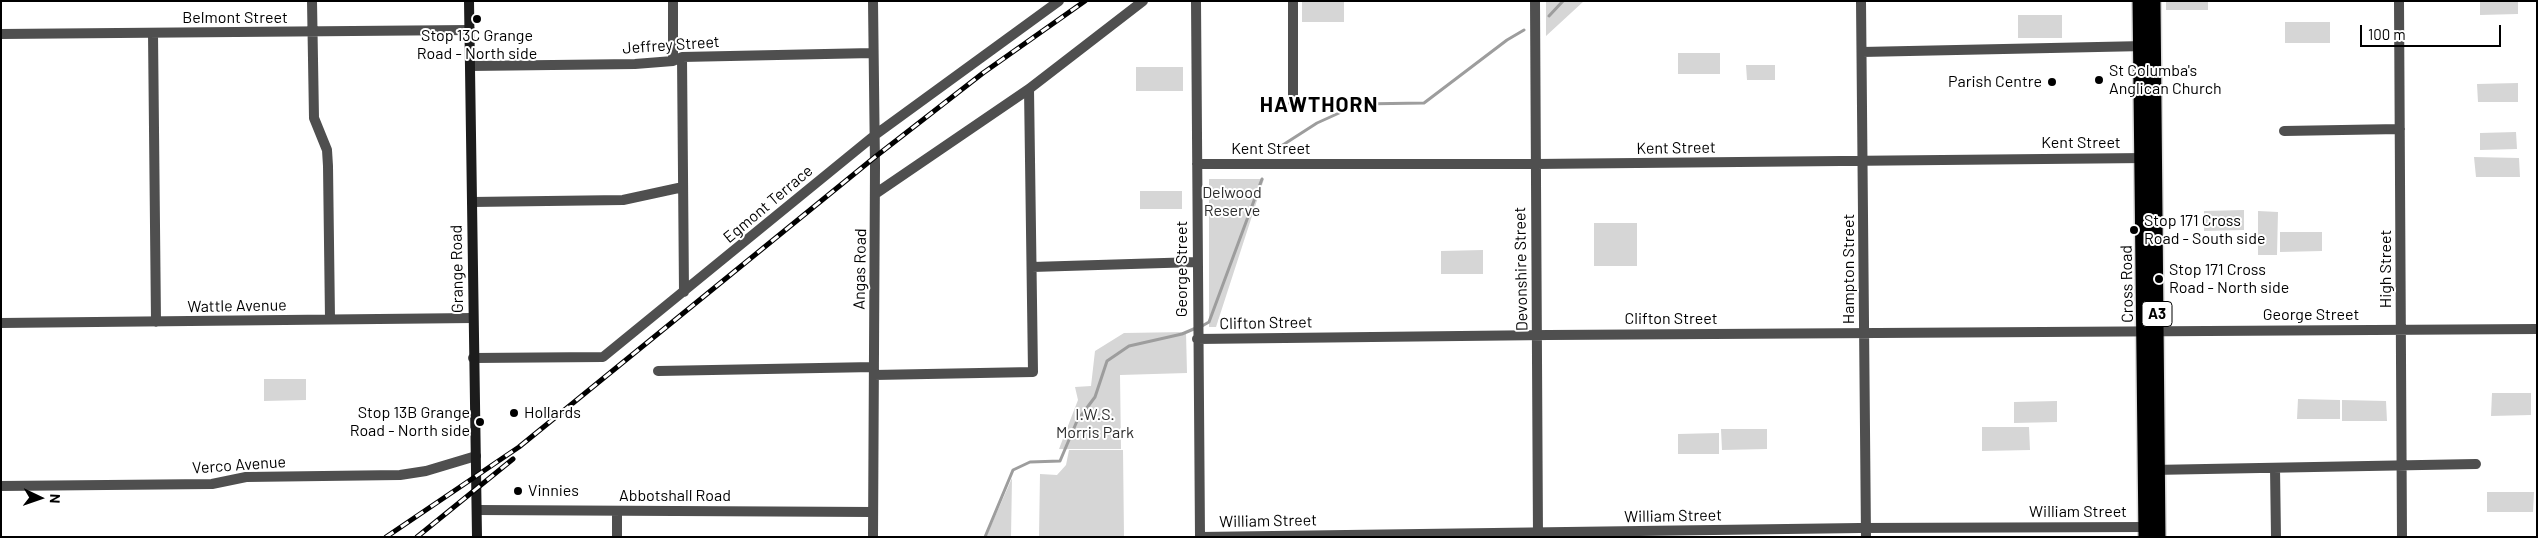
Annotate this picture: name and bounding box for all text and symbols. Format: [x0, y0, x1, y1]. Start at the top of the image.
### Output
street label: Belmont Street [182, 8, 288, 28]
marker: Stop 13C Grange Road - North side [471, 13, 483, 25]
scale bar [2363, 15, 2504, 47]
text: 100 m [2368, 25, 2406, 43]
place label: Stop 13C Grange Road - North side [417, 26, 537, 64]
street label: Jeffrey Street [622, 32, 720, 58]
place label: St Columba's Anglican Church [2109, 61, 2222, 99]
place label: Parish Centre [1948, 72, 2042, 92]
marker: St Columba's Anglican Church [2093, 74, 2105, 86]
marker: Parish Centre [2046, 76, 2058, 88]
district label: HAWTHORN [1259, 92, 1379, 118]
street label: Kent Street [2041, 133, 2121, 153]
street label: Kent Street [1636, 138, 1716, 158]
street label: Kent Street [1231, 139, 1311, 159]
street label: Egmont Terrace [719, 161, 817, 247]
park label: Delwood Reserve [1202, 183, 1262, 221]
street label: Devonshire Street [1510, 207, 1532, 331]
place label: Stop 171 Cross Road - South side [2144, 211, 2265, 249]
street label: Hampton Street [1839, 214, 1859, 324]
street label: George Street [1172, 221, 1192, 317]
marker: Stop 171 Cross Road - South side [2128, 224, 2140, 236]
street label: Grange Road [447, 225, 467, 313]
street label: Angas Road [850, 228, 870, 310]
street label: High Street [2376, 230, 2396, 308]
street label: Cross Road [2117, 245, 2137, 323]
place label: Stop 171 Cross Road - North side [2169, 260, 2289, 298]
marker: Stop 171 Cross Road - North side [2153, 273, 2165, 285]
street label: Wattle Avenue [187, 296, 287, 316]
road number: A3 [2142, 302, 2172, 326]
street label: George Street [2263, 305, 2359, 325]
street label: Clifton Street [1625, 309, 1717, 329]
street label: Clifton Street [1219, 313, 1313, 333]
place label: Stop 13B Grange Road - North side [350, 403, 470, 441]
place label: Hollards [524, 403, 581, 423]
park label: I.W.S. Morris Park [1056, 405, 1134, 443]
marker: Hollards [508, 407, 520, 419]
marker: Stop 13B Grange Road - North side [474, 416, 486, 428]
street label: Verco Avenue [191, 452, 287, 478]
north arrow [15, 473, 65, 523]
place label: Vinnies [528, 481, 579, 501]
marker: Vinnies [512, 485, 524, 497]
street label: Abbotshall Road [619, 486, 731, 506]
text: N [47, 494, 64, 504]
street label: William Street [2029, 502, 2127, 522]
street label: William Street [1624, 506, 1722, 526]
street label: William Street [1219, 511, 1317, 531]

